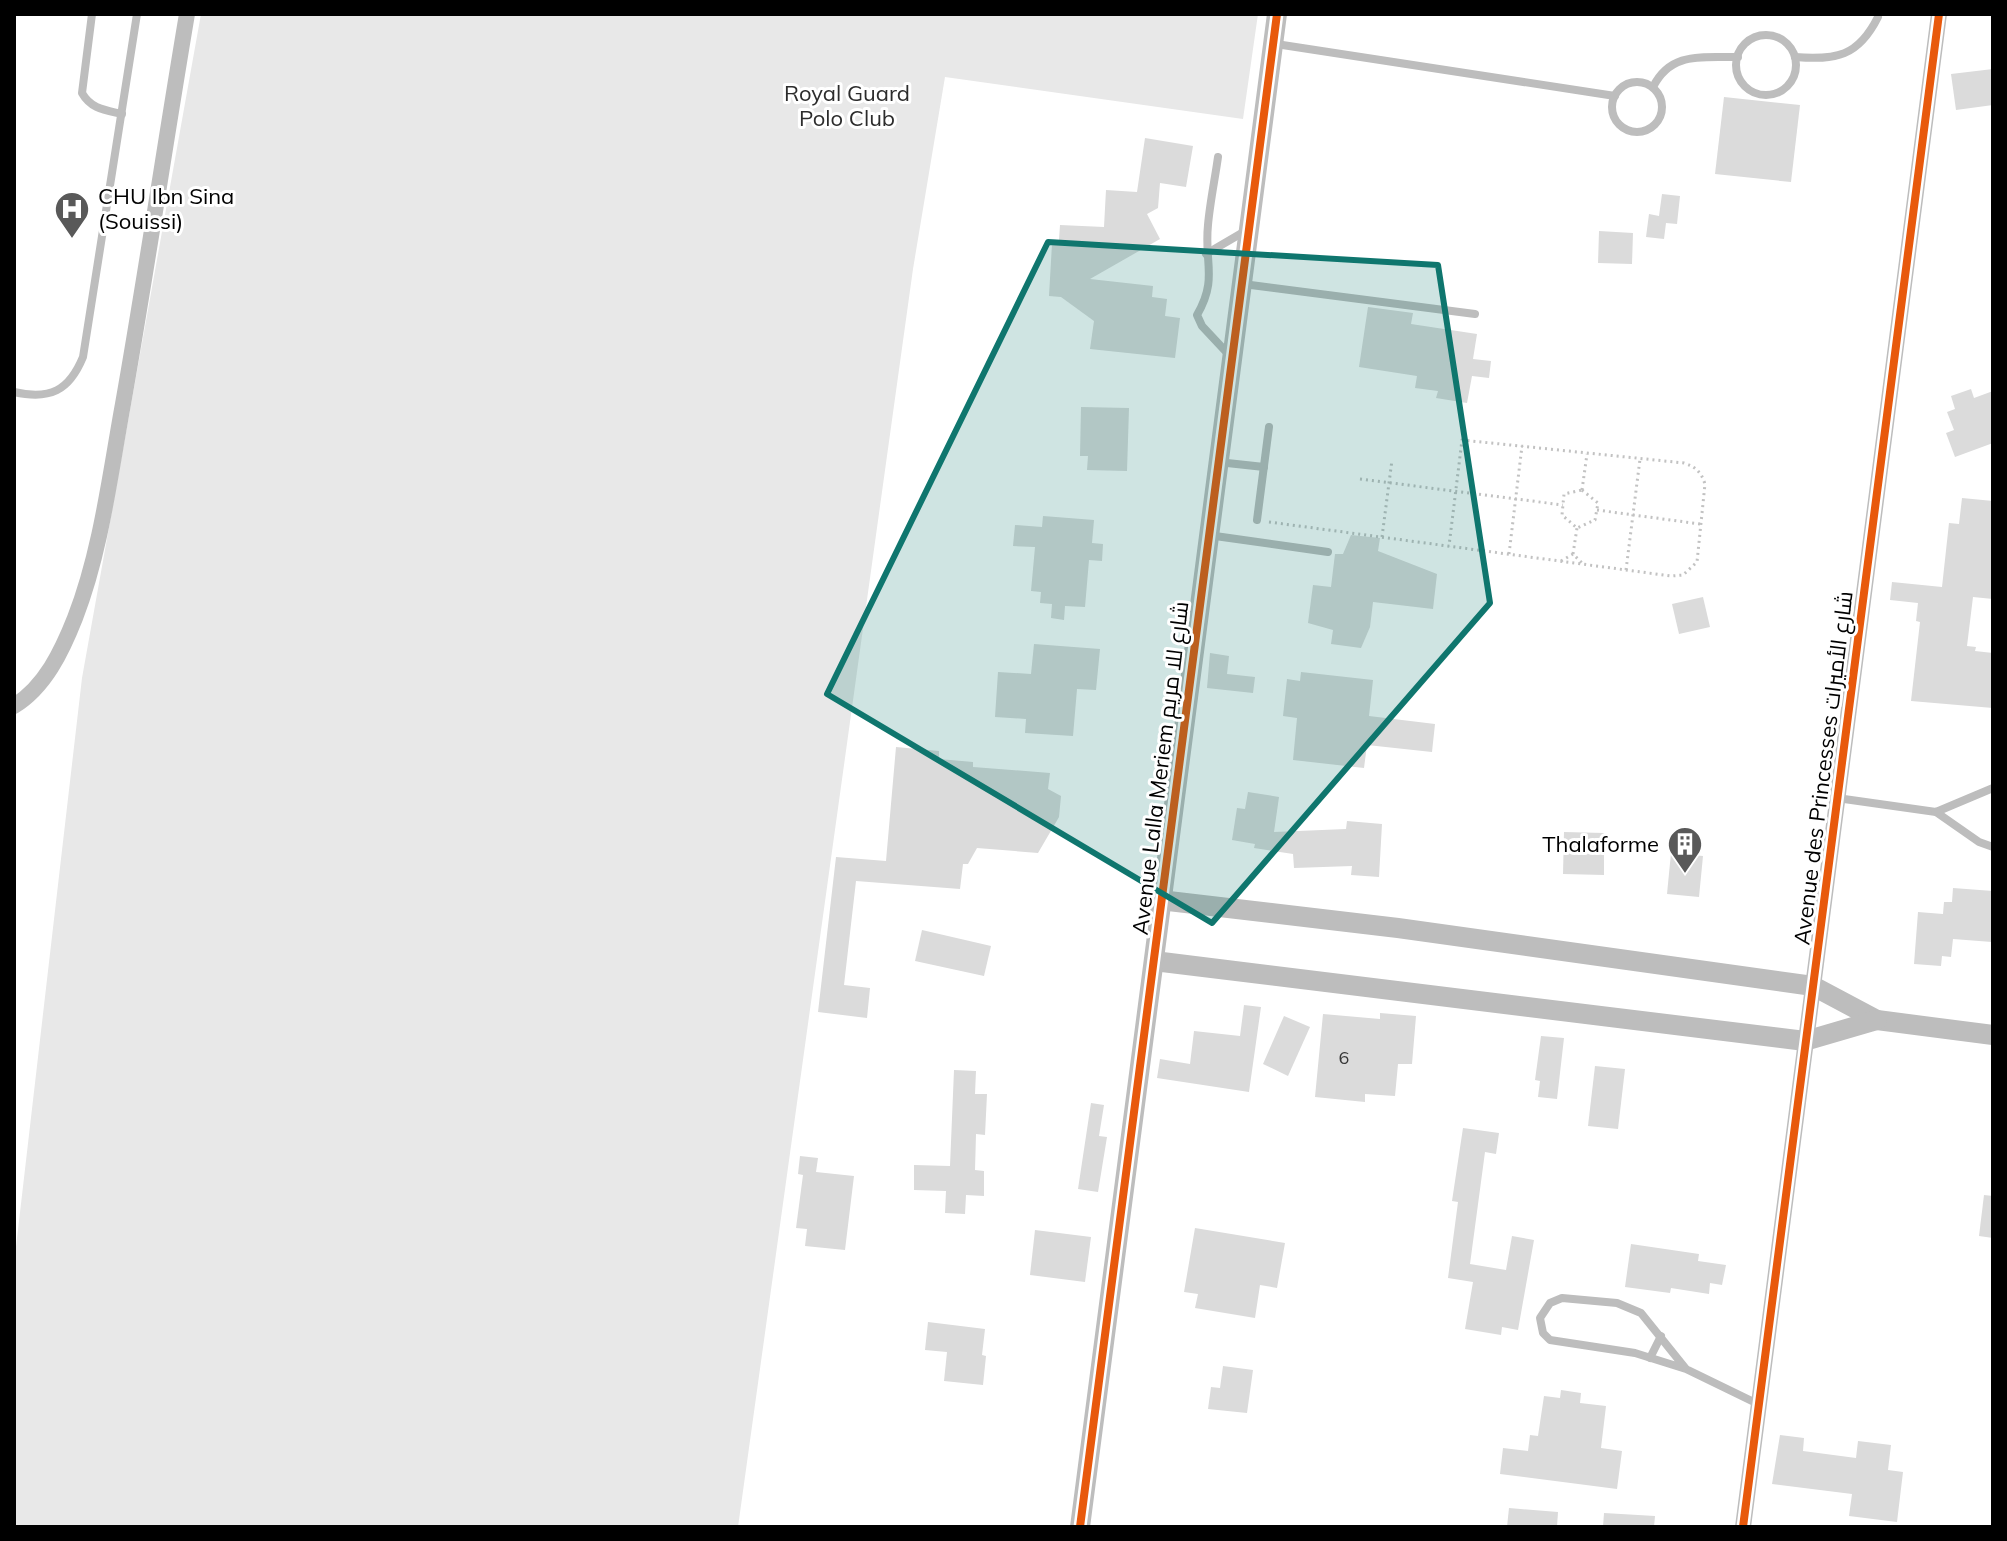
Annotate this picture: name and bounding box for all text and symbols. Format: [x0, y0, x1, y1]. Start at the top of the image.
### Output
park label: Royal Guard Polo Club [784, 79, 910, 132]
place label: CHU Ibn Sina (Souissi) [98, 182, 234, 235]
hospital icon: CHU Ibn Sina (Souissi) [53, 190, 91, 240]
street label: Avenue des Princesses شارع الأميرات [1787, 589, 1860, 947]
street label: Avenue Lalla Meriem شارع للا مريم [1126, 600, 1196, 937]
building icon: Thalaforme [1666, 825, 1704, 875]
place label: Thalaforme [1542, 830, 1659, 858]
house number: 6 [1339, 1046, 1349, 1069]

